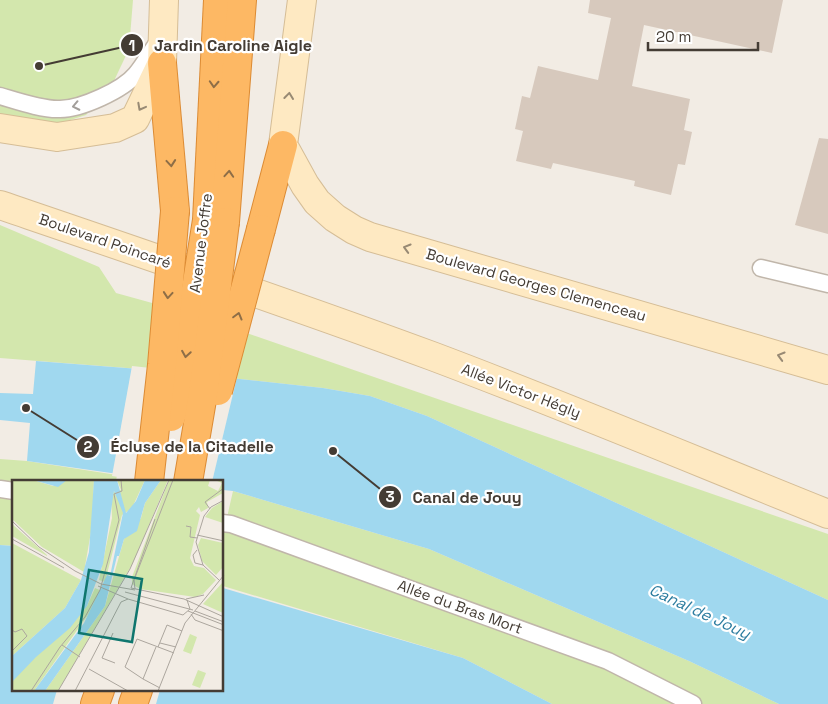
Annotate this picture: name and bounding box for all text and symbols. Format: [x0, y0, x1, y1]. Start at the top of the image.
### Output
scale bar [648, 20, 758, 52]
text: 20 m [656, 27, 691, 46]
callout: Jardin Caroline Aigle [119, 30, 322, 61]
text: Jardin Caroline Aigle [154, 35, 312, 56]
text: 1 [129, 36, 135, 55]
one-way arrow [208, 80, 219, 88]
one-way arrow [283, 92, 294, 100]
one-way arrow [72, 100, 81, 111]
one-way arrow [137, 101, 147, 110]
one-way arrow [165, 160, 176, 168]
one-way arrow [223, 169, 234, 177]
street label: Avenue Joffre [185, 192, 216, 294]
street label: Boulevard Poincaré [36, 209, 174, 272]
one-way arrow [403, 243, 411, 253]
street label: Boulevard Georges Clemenceau [424, 244, 648, 325]
one-way arrow [163, 291, 174, 299]
one-way arrow [232, 311, 243, 320]
one-way arrow [181, 350, 191, 359]
one-way arrow [778, 352, 786, 362]
street label: Allée Victor Hégly [459, 359, 584, 422]
callout: Écluse de la Citadelle [76, 431, 284, 462]
text: Écluse de la Citadelle [110, 436, 274, 457]
text: 2 [84, 437, 93, 456]
inset map [12, 480, 224, 692]
callout: Canal de Jouy [378, 481, 532, 512]
text: 3 [385, 487, 395, 506]
text: Canal de Jouy [412, 487, 522, 508]
street label: Allée du Bras Mort [395, 575, 525, 638]
water label: Canal de Jouy [646, 579, 755, 645]

